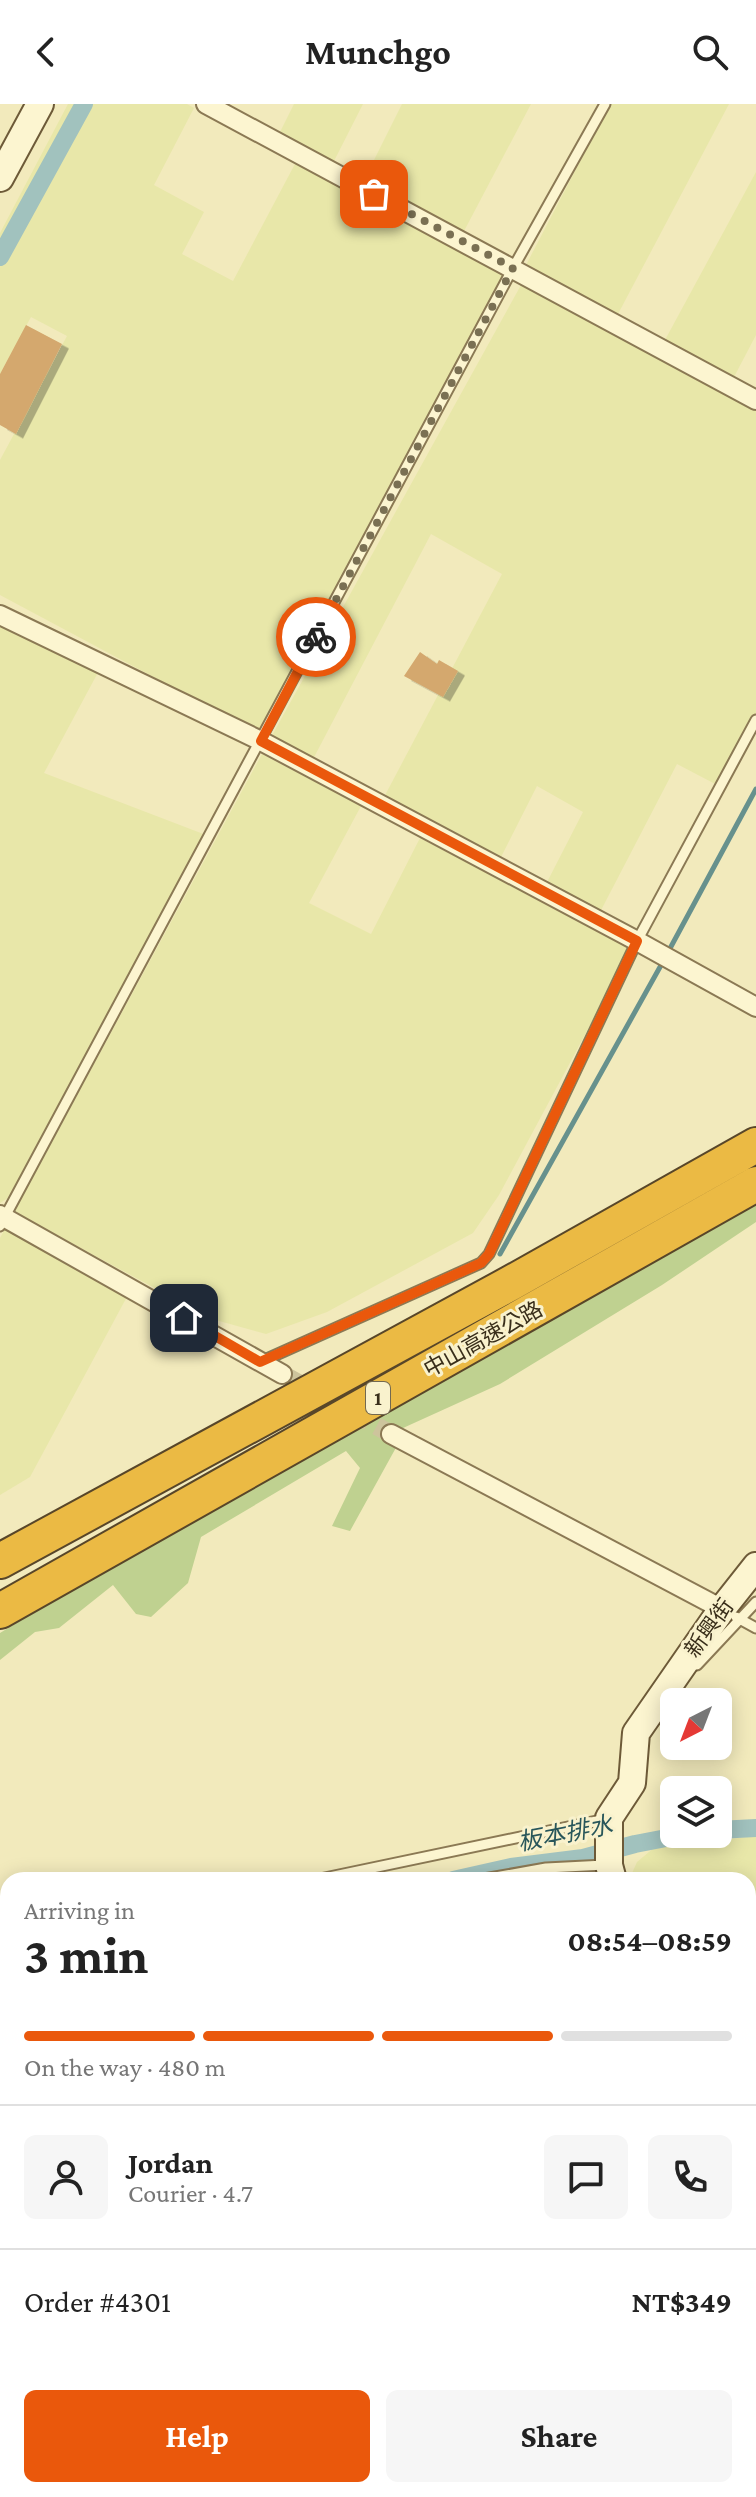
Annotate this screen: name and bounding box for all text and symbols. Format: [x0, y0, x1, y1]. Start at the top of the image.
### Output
icon: back [24, 30, 68, 74]
icon: search [688, 30, 732, 74]
text: Munchgo [305, 32, 451, 72]
pin [340, 160, 408, 228]
icon: bag [352, 172, 396, 216]
courier [276, 597, 356, 677]
icon: bike [294, 615, 338, 659]
pin [150, 1284, 218, 1352]
icon: home [162, 1296, 206, 1340]
street label: 中山高速公路 [419, 1296, 547, 1382]
road number: 1 [366, 1382, 390, 1414]
street label: 新興街 [679, 1594, 739, 1662]
north arrow [660, 1688, 732, 1760]
map controls [660, 1688, 732, 1848]
button: layers [660, 1776, 732, 1848]
water label: 板本排水 [515, 1810, 616, 1855]
text: Arriving in [24, 1896, 135, 1925]
text: 08:54–08:59 [568, 1924, 732, 1957]
text: 3 min [24, 1926, 148, 1984]
text: On the way · 480 m [24, 2053, 226, 2082]
button: person [24, 2135, 108, 2219]
button: chat [544, 2135, 628, 2219]
button: phone [648, 2135, 732, 2219]
text: Jordan [128, 2146, 213, 2179]
text: Courier · 4.7 [128, 2179, 253, 2208]
text: Order #4301 [24, 2285, 171, 2318]
text: NT$349 [632, 2285, 732, 2318]
button: Help [24, 2390, 370, 2482]
button: Share [386, 2390, 732, 2482]

